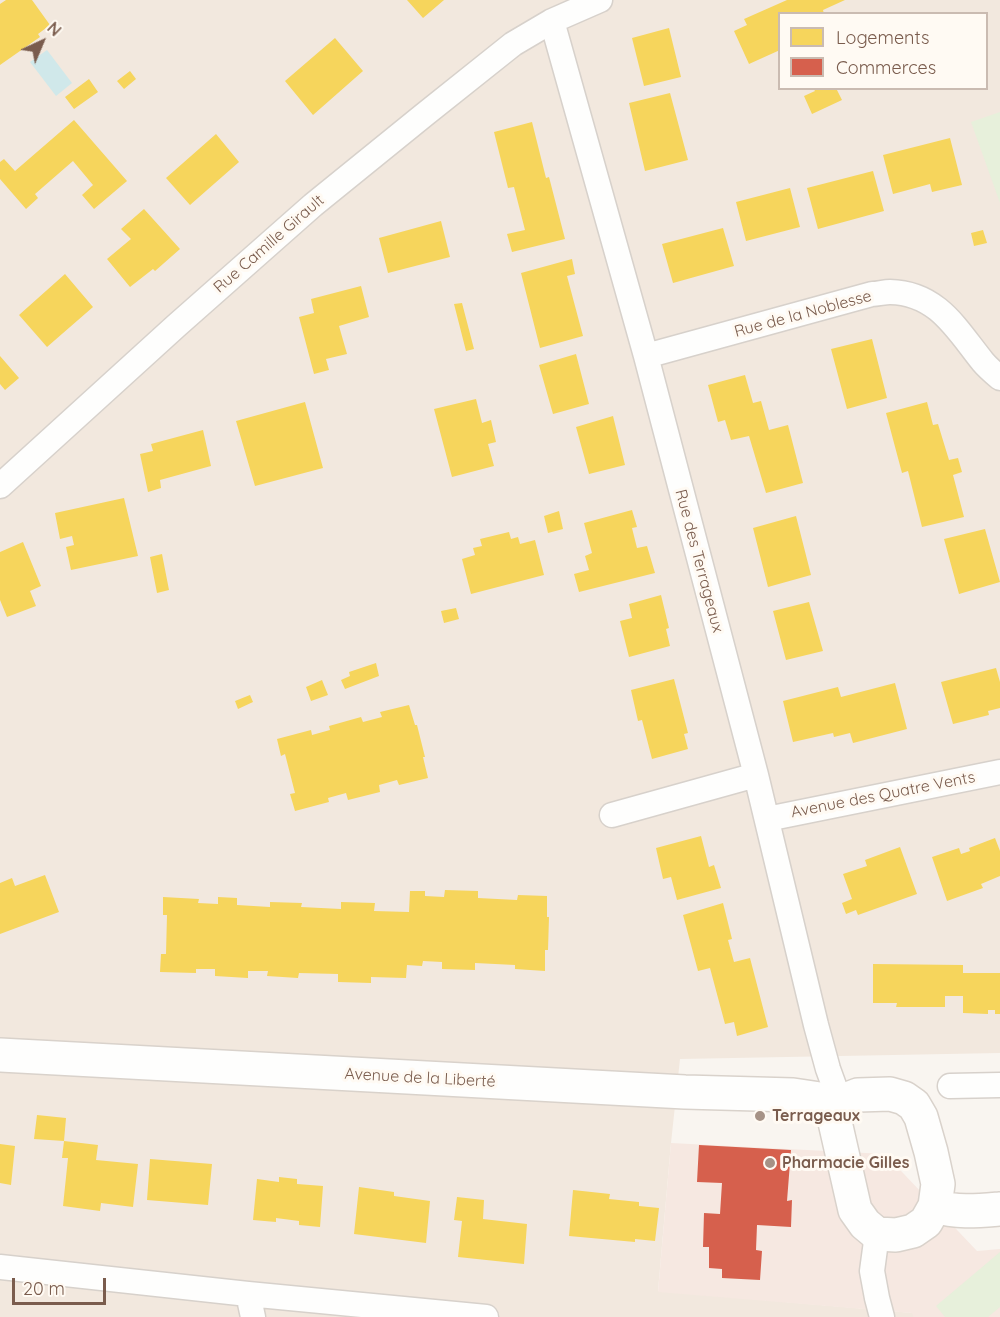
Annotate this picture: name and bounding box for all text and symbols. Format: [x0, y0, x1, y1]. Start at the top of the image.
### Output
north arrow [12, 12, 72, 72]
legend [778, 12, 988, 90]
text: N [43, 18, 66, 40]
text: Logements [836, 26, 929, 49]
text: Commerces [836, 56, 936, 79]
street label: Rue Camille Girault [210, 191, 328, 297]
street label: Rue de la Noblesse [732, 286, 874, 342]
street label: Rue des Terrageaux [671, 487, 727, 635]
street label: Avenue des Quatre Vents [789, 768, 977, 822]
street label: Avenue de la Liberté [344, 1064, 496, 1092]
place label: Terrageaux [772, 1106, 860, 1126]
marker: Terrageaux [753, 1109, 767, 1123]
place label: Pharmacie Gilles [782, 1153, 909, 1173]
marker: Pharmacie Gilles [763, 1156, 777, 1170]
scale bar [15, 1266, 110, 1304]
text: 20 m [23, 1277, 65, 1300]

